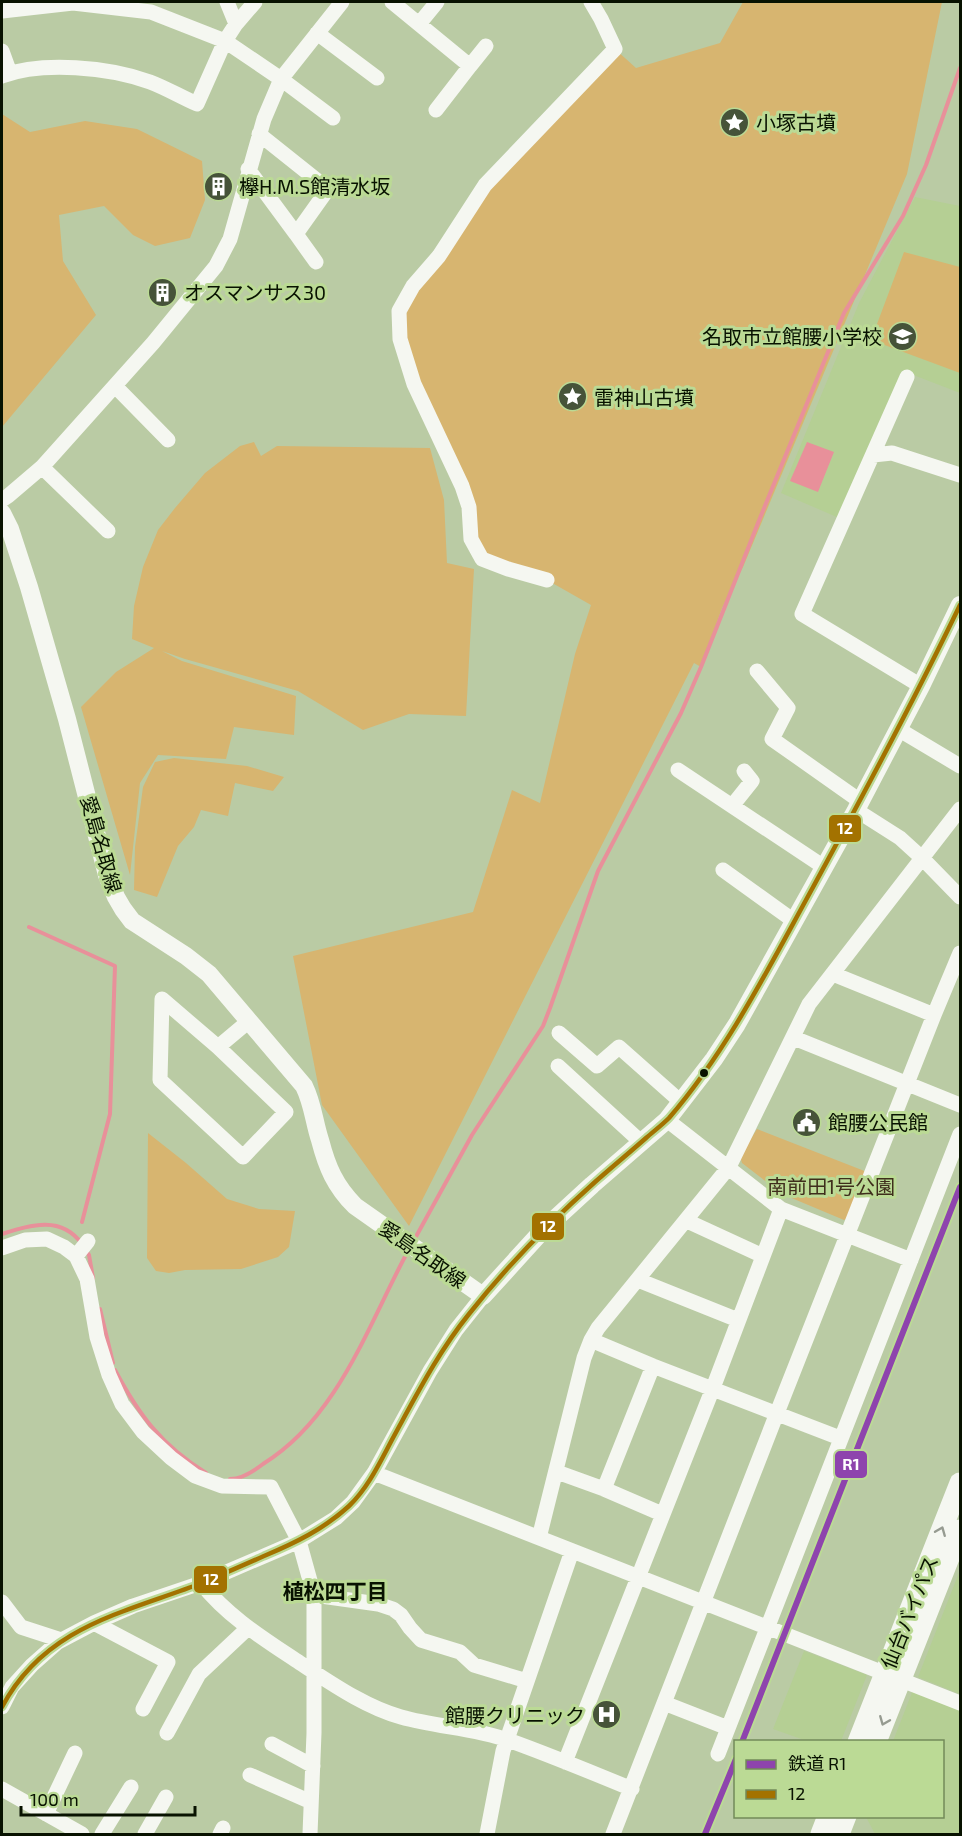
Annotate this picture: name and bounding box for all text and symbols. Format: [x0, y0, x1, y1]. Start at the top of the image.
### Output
place icon: 小塚古墳 [719, 106, 751, 138]
place label: 小塚古墳 [756, 110, 836, 134]
building icon: 欅H.M.S館清水坂 [202, 170, 234, 202]
place label: 欅H.M.S館清水坂 [239, 174, 390, 198]
building icon: オスマンサス30 [147, 276, 179, 308]
place label: オスマンサス30 [184, 280, 326, 304]
school or university icon: 名取市立館腰小学校 [887, 320, 919, 352]
place label: 名取市立館腰小学校 [702, 324, 882, 348]
place icon: 雷神山古墳 [557, 381, 589, 413]
place label: 雷神山古墳 [594, 385, 694, 409]
street label: 愛島名取線 [77, 793, 127, 895]
line badge: 12 [828, 814, 862, 843]
text: 12 [837, 818, 853, 837]
unlabelled marker [698, 1067, 710, 1079]
public building icon: 館腰公民館 [791, 1106, 823, 1138]
place label: 館腰公民館 [828, 1110, 928, 1134]
park label: 南前田1号公園 [767, 1174, 895, 1198]
line badge: 12 [531, 1212, 565, 1241]
street label: 愛島名取線 [375, 1215, 471, 1293]
text: 12 [540, 1216, 556, 1235]
line badge: R1 [834, 1450, 868, 1479]
text: R1 [842, 1454, 860, 1473]
one-way arrow [934, 1526, 946, 1537]
street label: 仙台バイパス [875, 1552, 943, 1672]
line badge: 12 [193, 1565, 228, 1594]
text: 12 [203, 1569, 219, 1588]
district label: 植松四丁目 [283, 1578, 388, 1603]
hospital icon: 館腰クリニック [590, 1699, 622, 1731]
place label: 館腰クリニック [445, 1703, 585, 1727]
one-way arrow [879, 1715, 891, 1726]
legend [734, 1740, 944, 1818]
text: 鉄道 R1 [788, 1752, 846, 1774]
scale bar [21, 1779, 195, 1817]
text: 12 [788, 1782, 805, 1804]
text: 100 m [30, 1788, 79, 1810]

